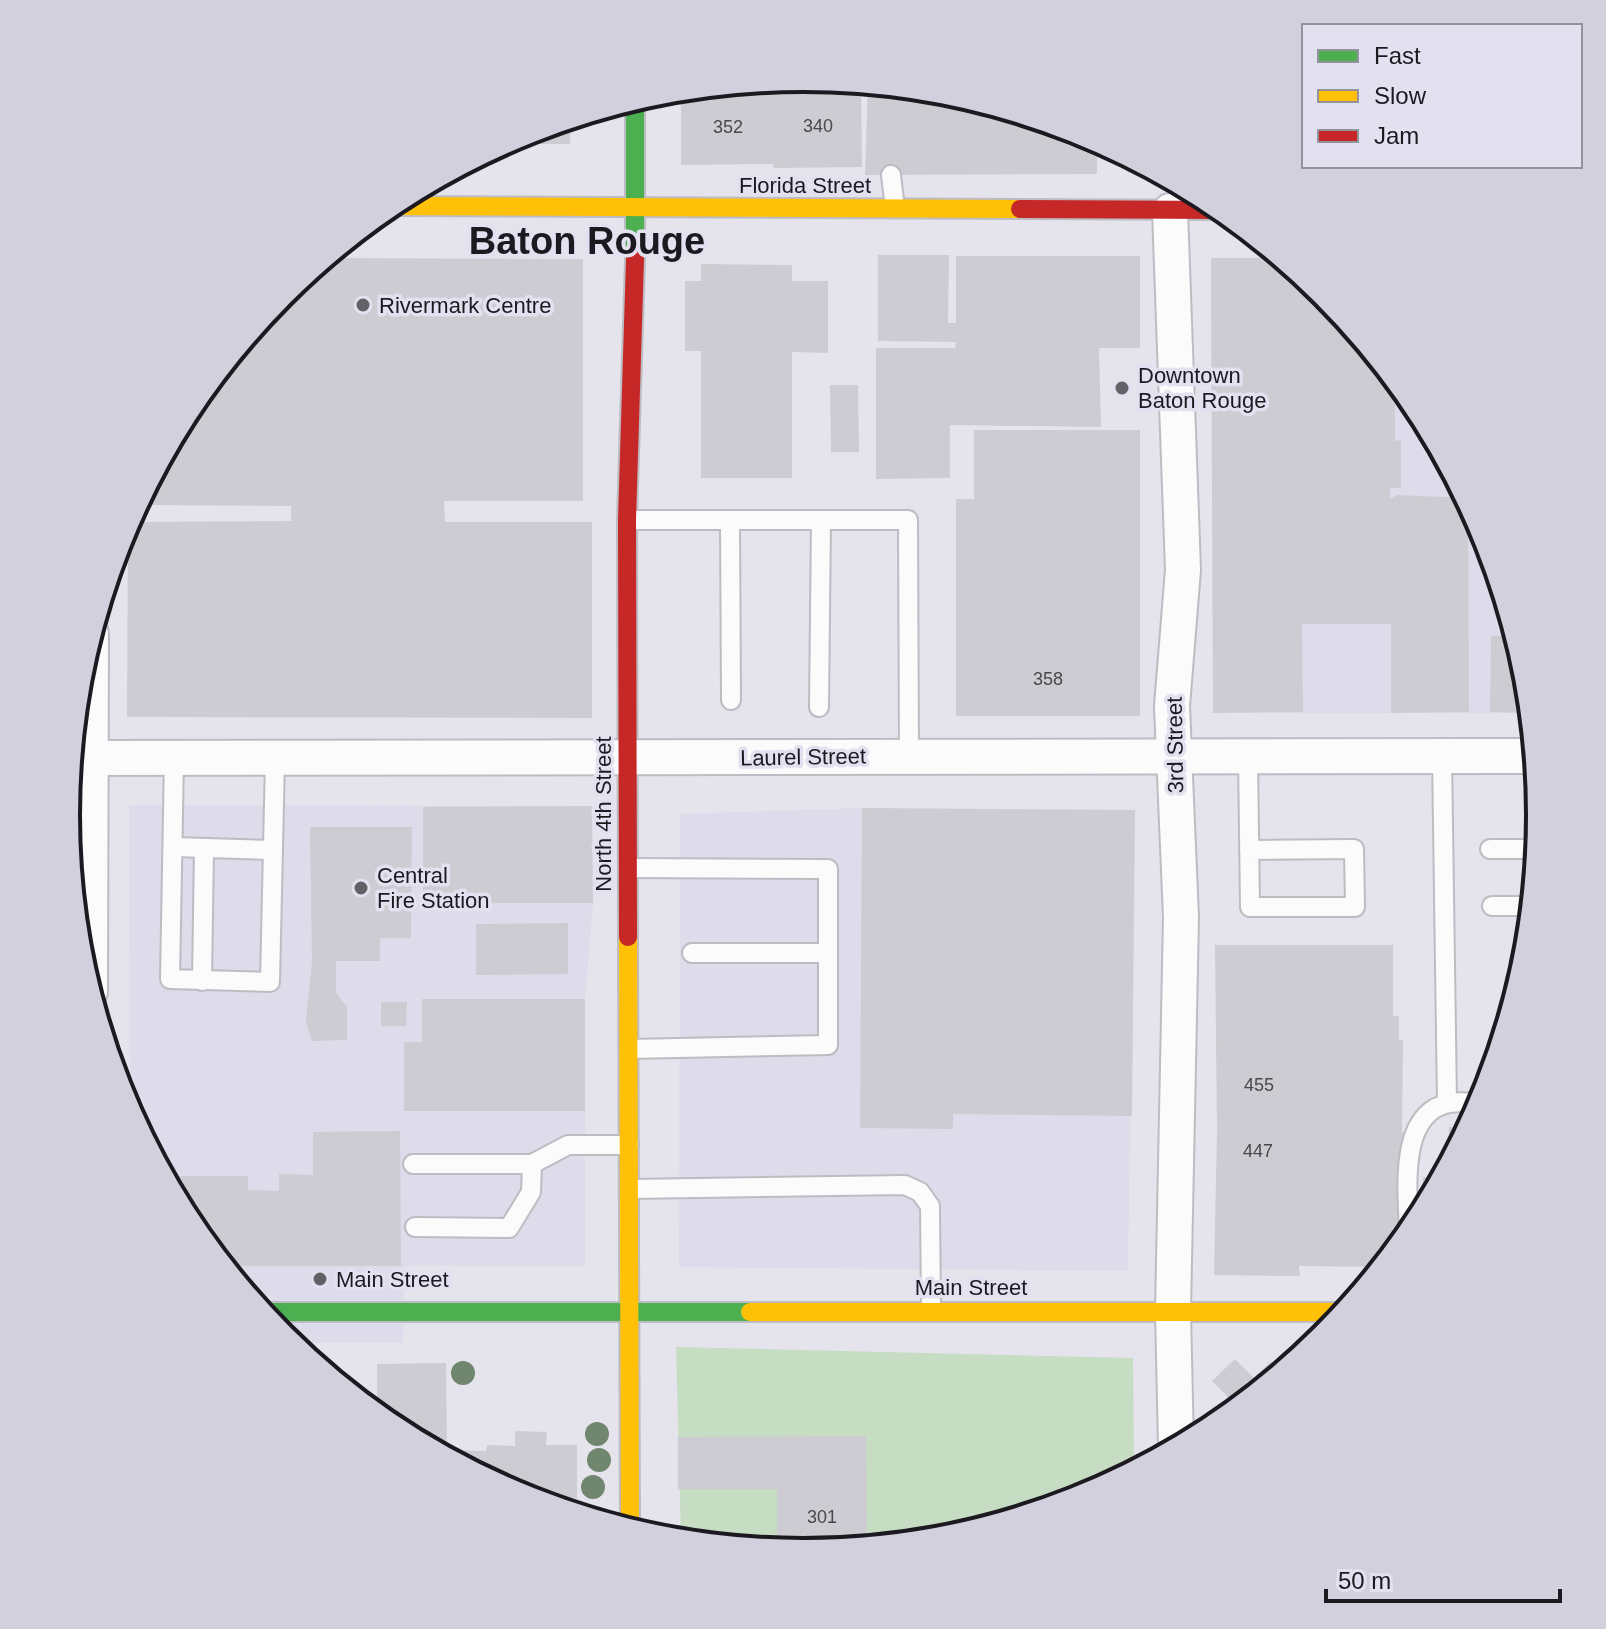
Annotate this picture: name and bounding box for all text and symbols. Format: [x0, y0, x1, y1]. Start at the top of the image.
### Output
legend [1302, 24, 1582, 168]
text: Fast [1374, 42, 1421, 69]
text: Slow [1374, 82, 1427, 109]
house number: 340 [803, 116, 833, 136]
house number: 352 [713, 117, 743, 137]
text: Jam [1374, 122, 1419, 149]
street label: Florida Street [739, 173, 871, 198]
district label: Baton Rouge [469, 220, 705, 262]
place label: Rivermark Centre [379, 293, 551, 318]
marker: Rivermark Centre [354, 296, 372, 314]
place label: Downtown Baton Rouge [1138, 363, 1266, 413]
marker: Downtown Baton Rouge [1113, 379, 1131, 397]
house number: 358 [1033, 669, 1063, 689]
street label: 3rd Street [1162, 696, 1188, 794]
street label: North 4th Street [591, 736, 616, 892]
street label: Laurel Street [740, 743, 866, 771]
place label: Central Fire Station [377, 863, 490, 913]
marker: Central Fire Station [352, 879, 370, 897]
house number: 455 [1244, 1075, 1274, 1095]
house number: 447 [1243, 1141, 1273, 1161]
place label: Main Street [336, 1267, 449, 1292]
marker: Main Street [311, 1270, 329, 1288]
street label: Main Street [915, 1275, 1027, 1300]
house number: 301 [807, 1507, 837, 1527]
scale bar [1326, 1553, 1560, 1603]
text: 50 m [1338, 1567, 1391, 1594]

